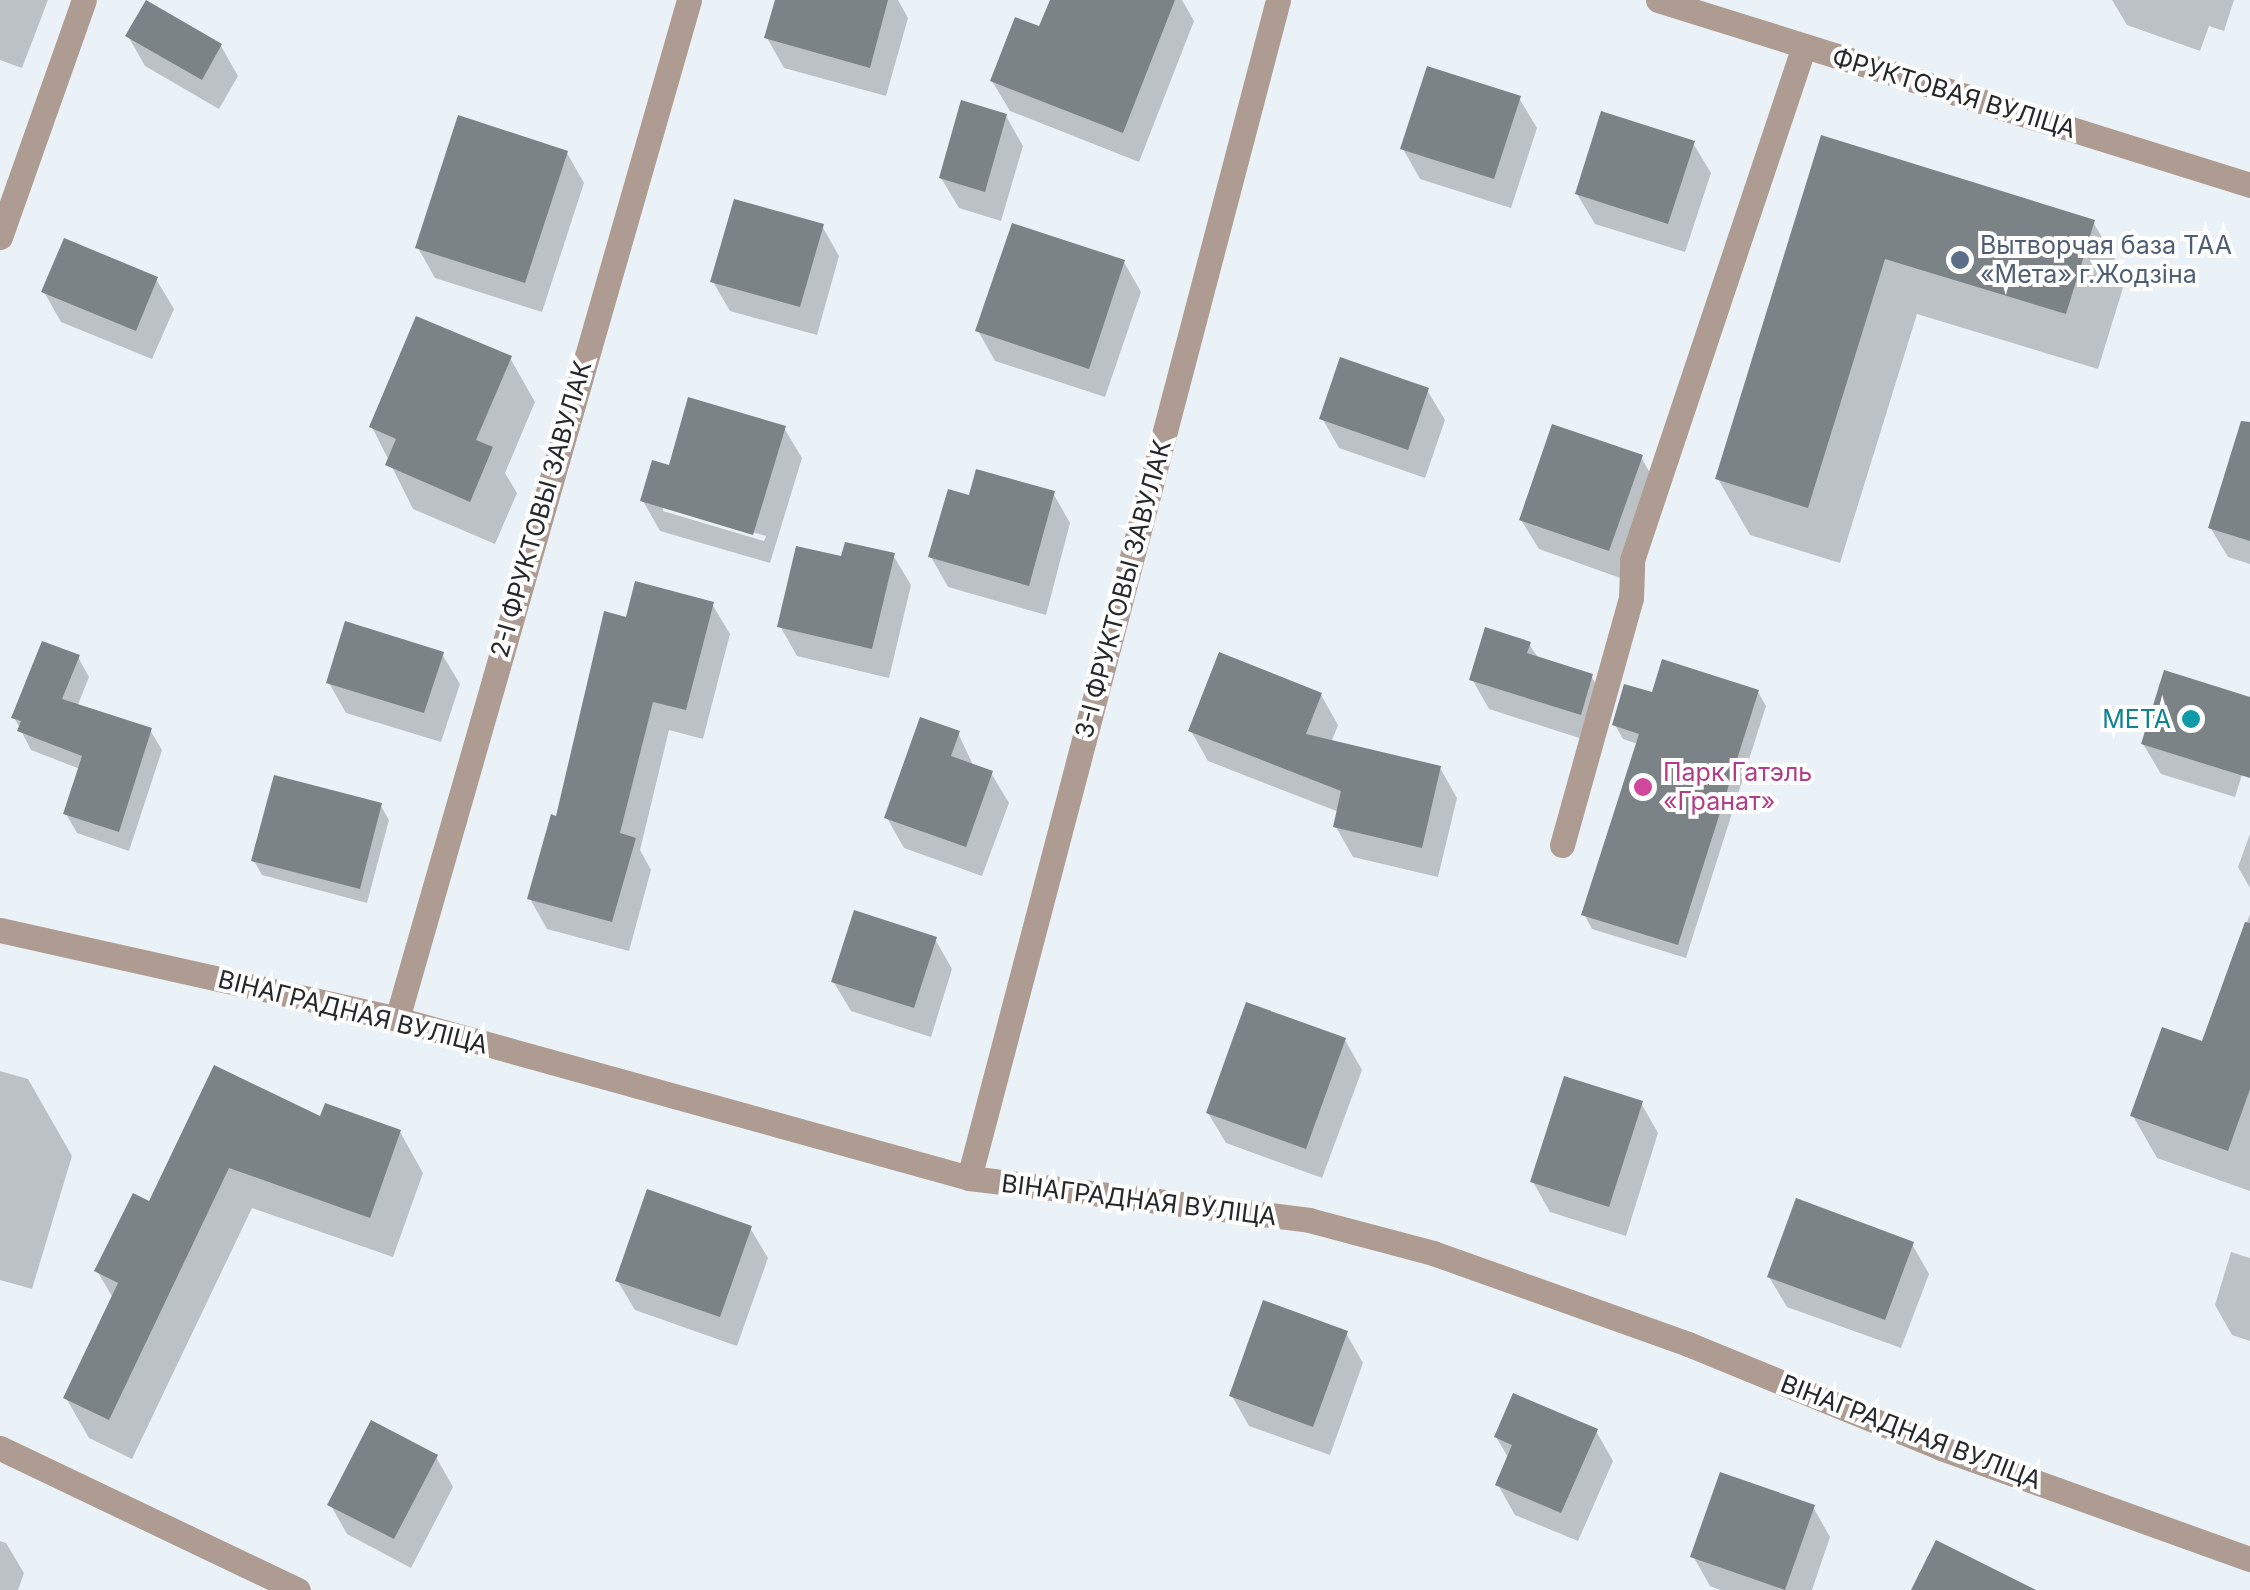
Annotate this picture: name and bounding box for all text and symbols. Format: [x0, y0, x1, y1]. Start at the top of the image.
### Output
street label: ФРУКТОВАЯ ВУЛІЦА [1829, 42, 2079, 144]
place label: Вытворчая база ТАА «Мета» г.Жодзіна [1980, 231, 2232, 290]
marker: Вытворчая база ТАА «Мета» г.Жодзіна [1949, 249, 1971, 271]
street label: 2-І ФРУКТОВЫ ЗАВУЛАК [484, 357, 598, 661]
street label: 3-І ФРУКТОВЫ ЗАВУЛАК [1069, 437, 1177, 741]
place label: МЕТА [2102, 704, 2171, 734]
marker: МЕТА [2180, 708, 2202, 730]
place label: Парк Гатэль «Гранат» [1663, 758, 1812, 817]
marker: Парк Гатэль «Гранат» [1632, 776, 1654, 798]
street label: ВІНАГРАДНАЯ ВУЛІЦА [215, 964, 491, 1060]
street label: ВІНАГРАДНАЯ ВУЛІЦА [1000, 1168, 1278, 1232]
street label: ВІНАГРАДНАЯ ВУЛІЦА [1776, 1368, 2046, 1496]

